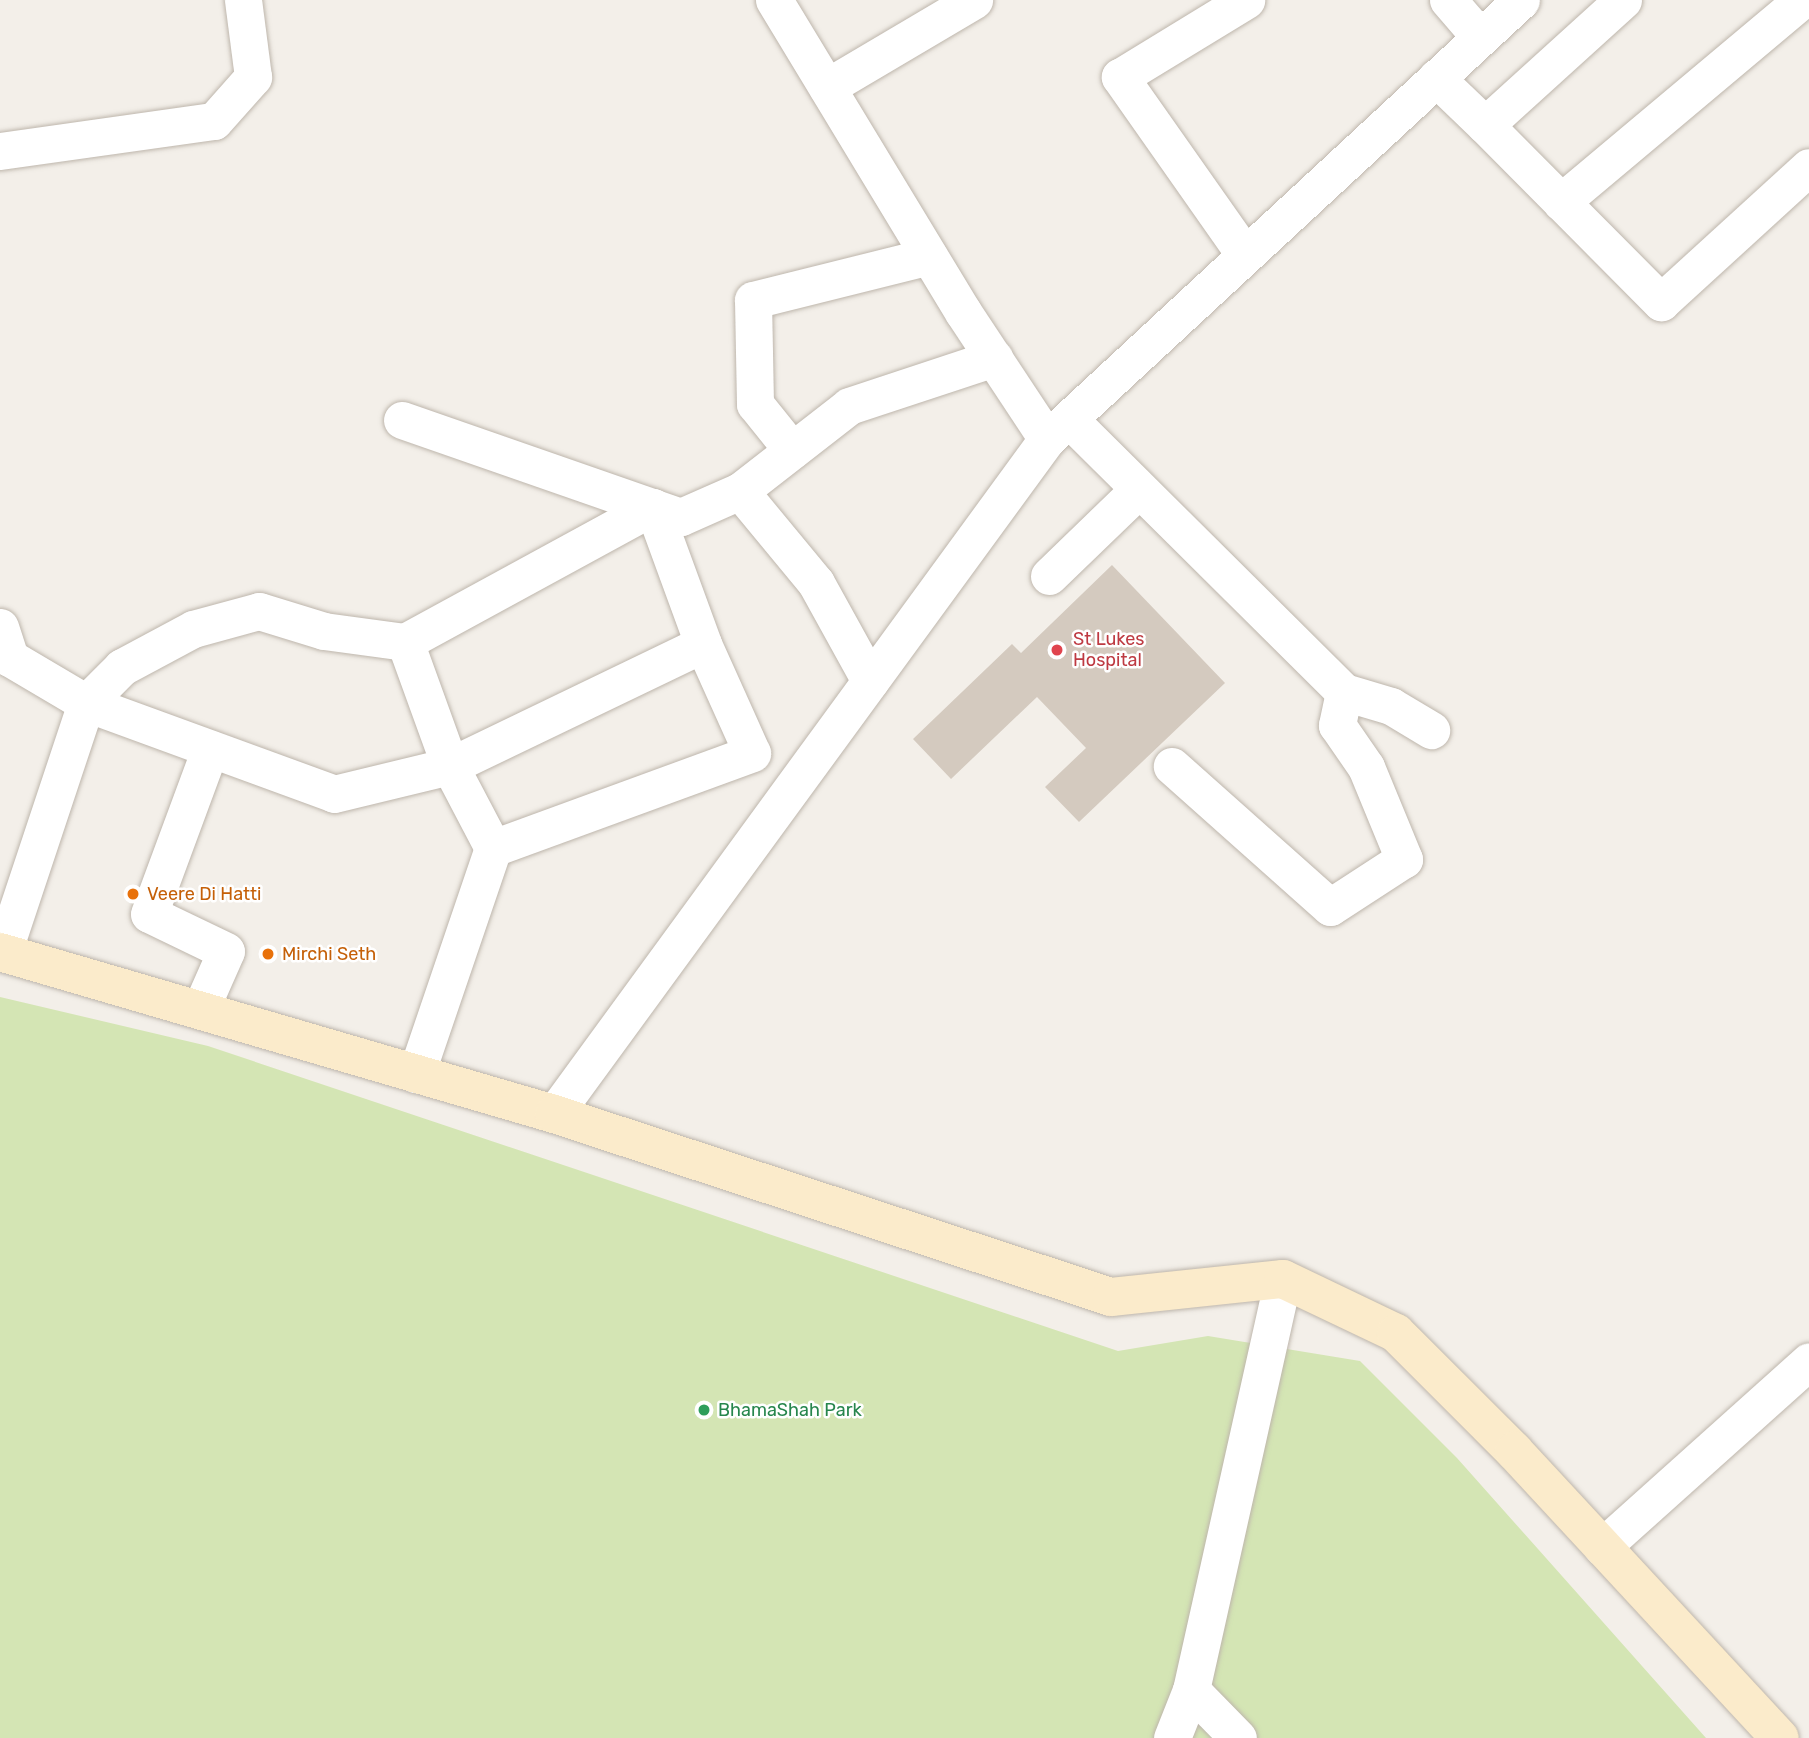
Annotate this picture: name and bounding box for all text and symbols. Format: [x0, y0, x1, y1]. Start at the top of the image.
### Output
place label: St Lukes Hospital [1073, 629, 1144, 672]
marker: St Lukes Hospital [1047, 640, 1067, 660]
place label: Veere Di Hatti [147, 883, 261, 905]
marker: Veere Di Hatti [125, 886, 141, 902]
place label: Mirchi Seth [282, 943, 376, 965]
marker: Mirchi Seth [260, 946, 276, 962]
place label: BhamaShah Park [718, 1399, 862, 1421]
marker: BhamaShah Park [696, 1402, 712, 1418]

